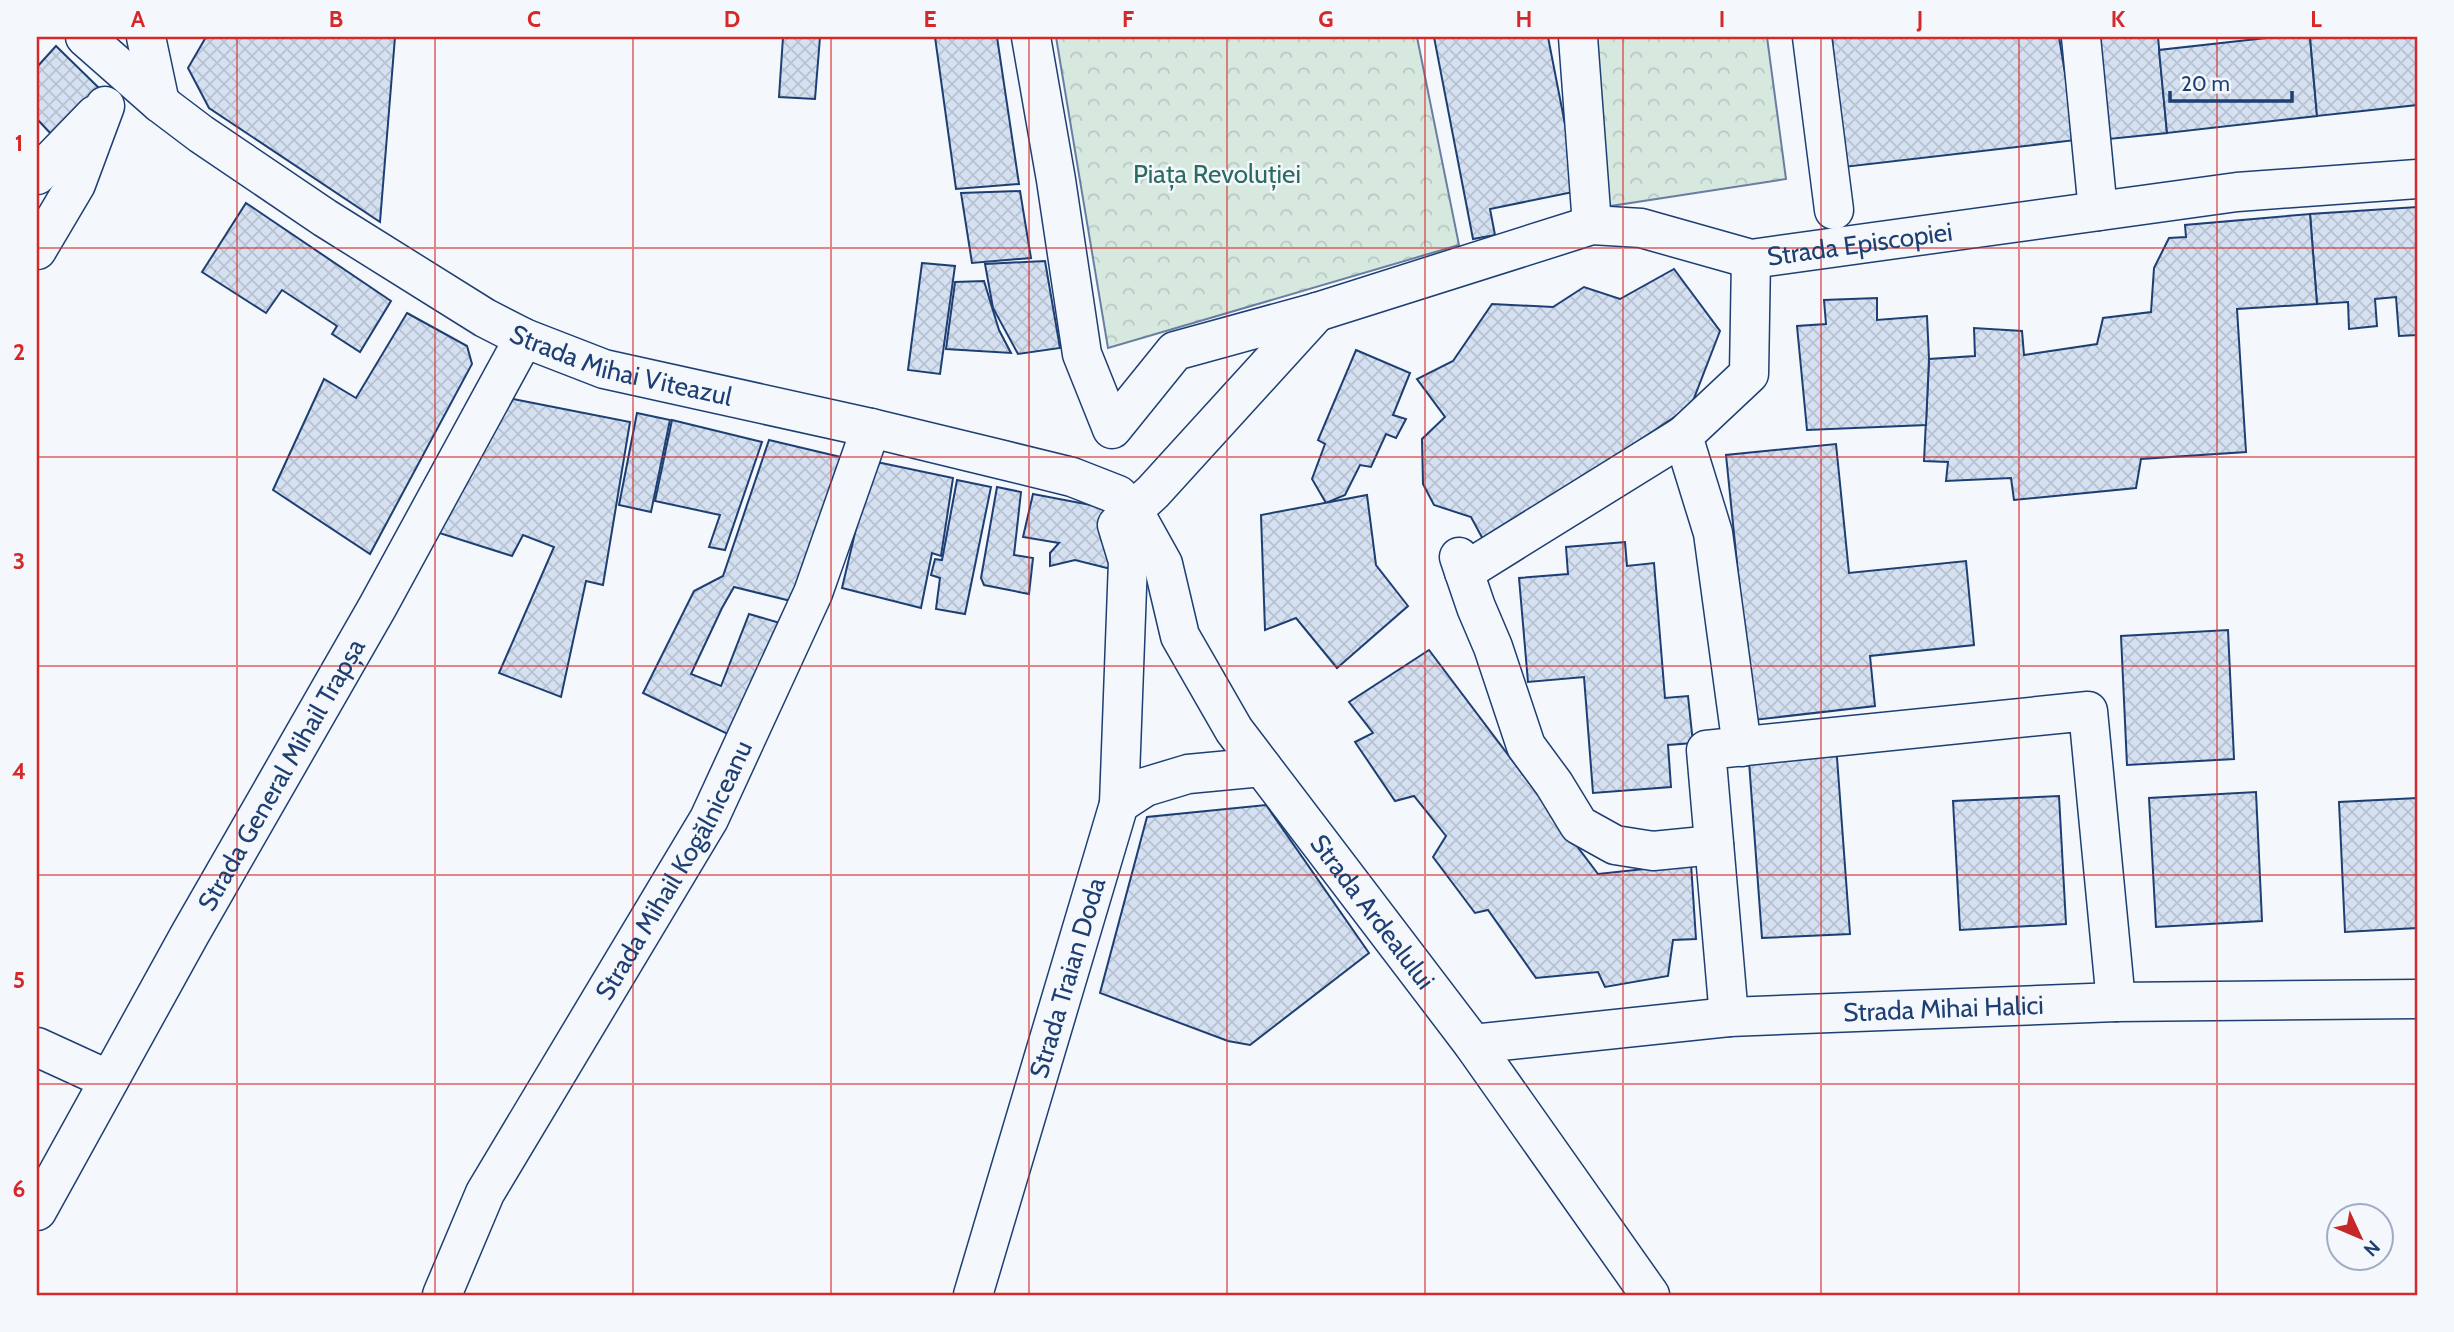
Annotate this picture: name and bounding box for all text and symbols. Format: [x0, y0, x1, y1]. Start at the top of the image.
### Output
text: A [131, 5, 146, 33]
text: B [329, 5, 343, 33]
text: C [527, 5, 541, 33]
text: D [724, 5, 740, 33]
text: E [923, 5, 937, 33]
text: F [1122, 5, 1134, 33]
text: G [1318, 5, 1334, 33]
text: H [1516, 5, 1532, 33]
text: I [1719, 5, 1725, 33]
text: J [1916, 5, 1923, 33]
text: K [2111, 5, 2126, 33]
text: L [2310, 5, 2322, 33]
scale bar [2170, 60, 2293, 104]
text: 20 m [2181, 71, 2230, 96]
text: 1 [15, 129, 23, 157]
park label: Piața Revoluției [1133, 158, 1301, 191]
street label: Strada Episcopiei [1765, 215, 1954, 273]
street label: Strada Mihai Viteazul [505, 318, 735, 413]
text: 2 [13, 338, 25, 366]
text: 3 [13, 547, 25, 575]
street label: Strada General Mihail Trapșa [191, 633, 372, 916]
street label: Strada Mihail Kogălniceanu [588, 735, 759, 1006]
text: 4 [12, 757, 26, 785]
street label: Strada Ardealului [1303, 828, 1441, 996]
street label: Strada Traian Doda [1022, 873, 1112, 1082]
text: 5 [13, 966, 25, 994]
street label: Strada Mihai Halici [1842, 989, 2044, 1029]
text: 6 [13, 1175, 25, 1203]
north arrow [2324, 1202, 2394, 1272]
text: N [2359, 1236, 2385, 1261]

